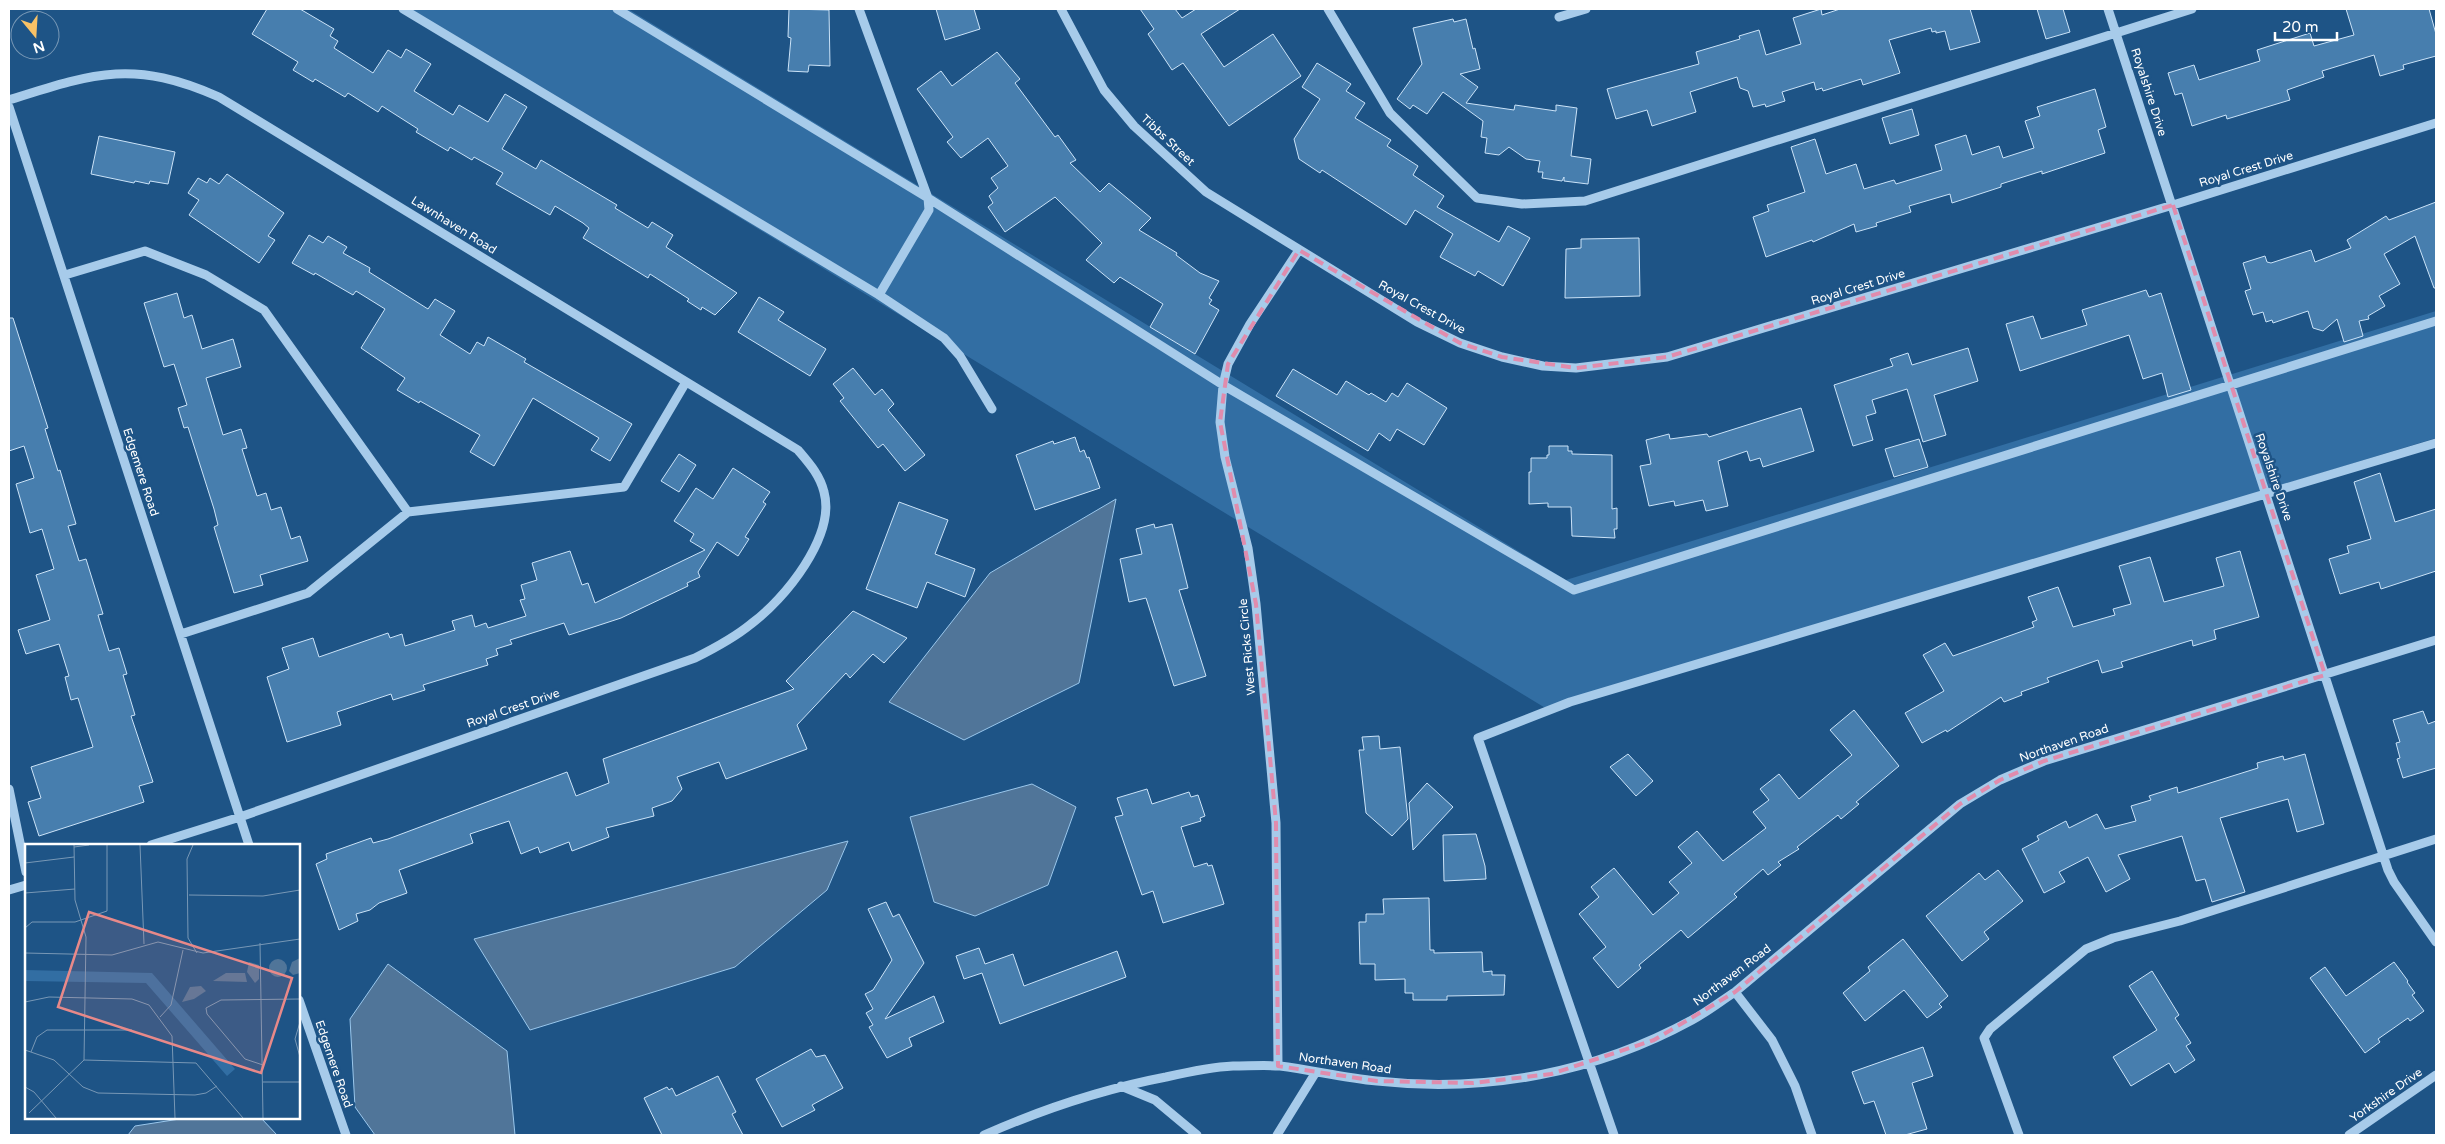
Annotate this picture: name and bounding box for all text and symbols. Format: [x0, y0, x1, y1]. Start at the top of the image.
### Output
north arrow [10, 10, 60, 60]
scale bar [2275, 10, 2338, 42]
text: 20 m [2282, 18, 2319, 36]
text: N [31, 37, 47, 57]
street label: Royalshire Drive [2128, 46, 2170, 138]
street label: Tibbs Street [1138, 112, 1198, 169]
street label: Royal Crest Drive [2197, 148, 2295, 190]
street label: Lawnhaven Road [409, 193, 499, 257]
street label: Royal Crest Drive [1809, 266, 1907, 308]
street label: Royal Crest Drive [1376, 277, 1468, 337]
street label: Edgemere Road [120, 426, 162, 518]
street label: Royalshire Drive [2252, 431, 2296, 523]
street label: West Ricks Circle [1236, 598, 1258, 696]
street label: Royal Crest Drive [465, 685, 562, 730]
street label: Northaven Road [2017, 721, 2111, 765]
inset map [25, 844, 300, 1119]
street label: Northaven Road [1690, 941, 1774, 1009]
street label: Edgemere Road [312, 1018, 356, 1110]
street label: Northaven Road [1298, 1050, 1392, 1076]
street label: Yorkshire Drive [2347, 1065, 2425, 1125]

